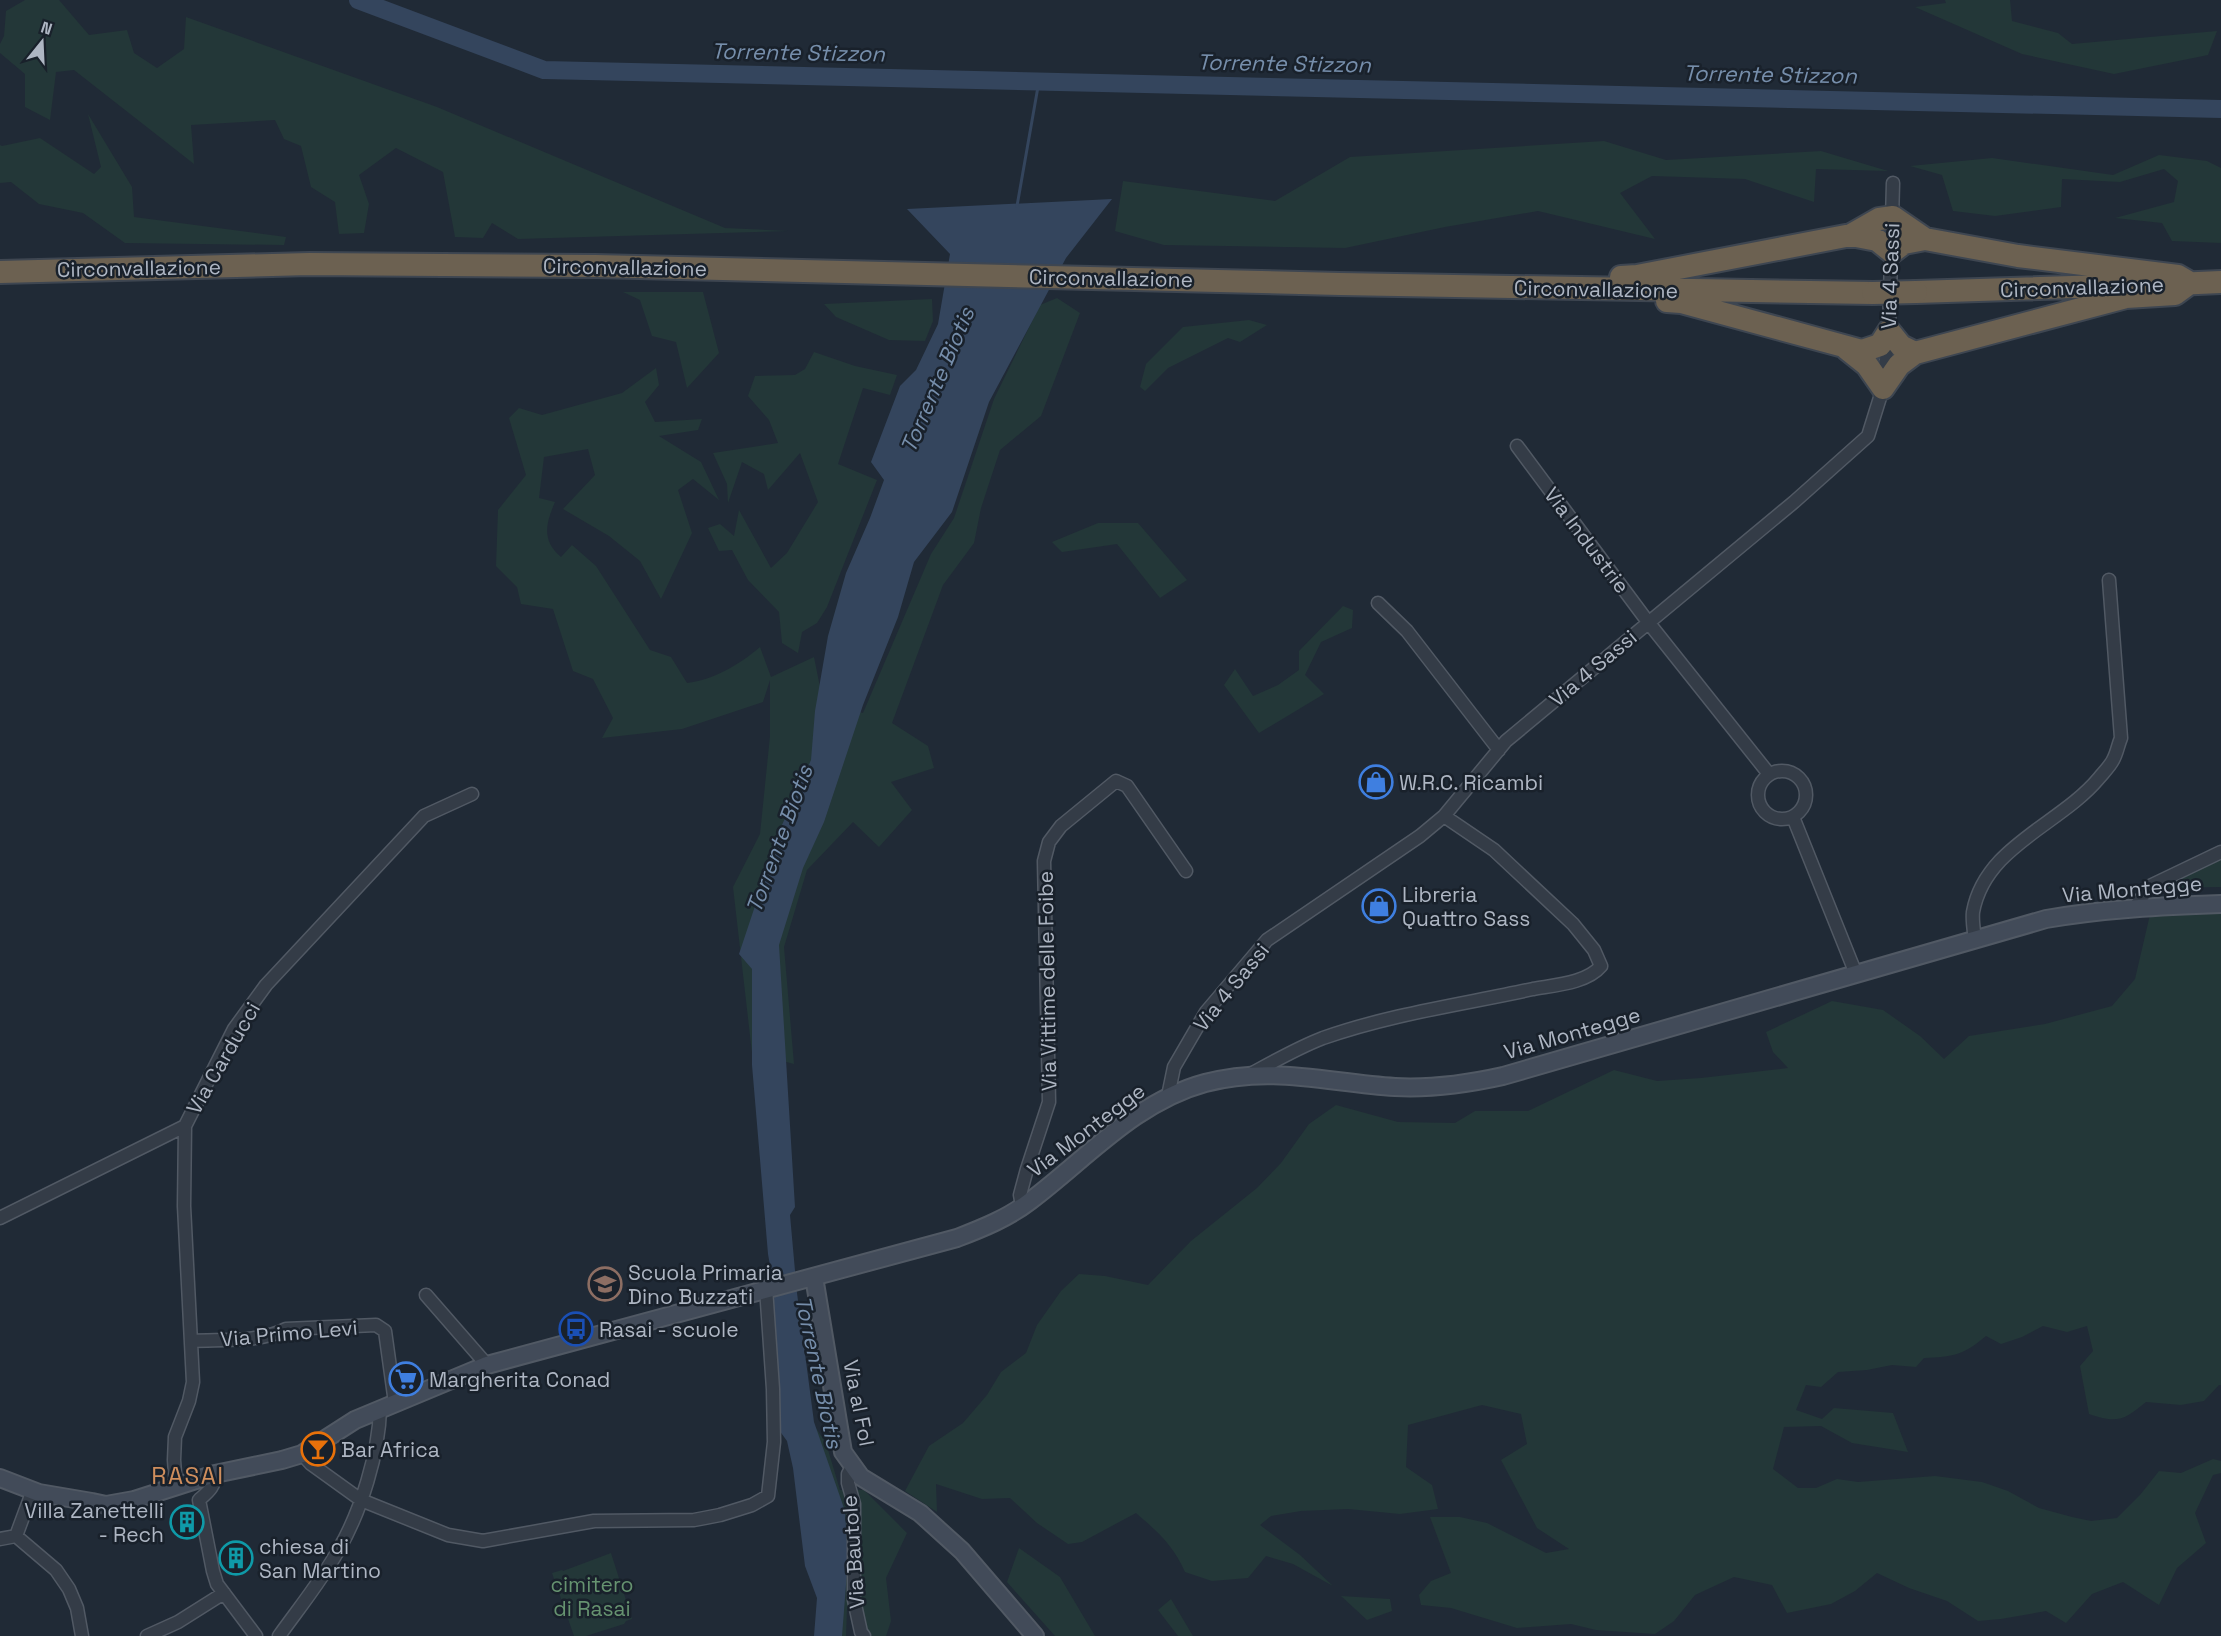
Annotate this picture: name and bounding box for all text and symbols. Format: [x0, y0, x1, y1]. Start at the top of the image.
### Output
north arrow [12, 12, 72, 72]
text: N [38, 17, 55, 40]
water label: Torrente Stizzon [711, 36, 886, 68]
water label: Torrente Stizzon [1197, 47, 1372, 79]
water label: Torrente Stizzon [1683, 58, 1858, 90]
street label: Via 4 Sassi [1875, 222, 1905, 330]
street label: Circonvallazione [543, 252, 707, 282]
street label: Circonvallazione [57, 253, 221, 283]
street label: Circonvallazione [1029, 263, 1193, 293]
street label: Circonvallazione [2000, 271, 2164, 303]
street label: Circonvallazione [1514, 274, 1678, 304]
water label: Torrente Biotis [894, 302, 981, 457]
street label: Via Industrie [1538, 482, 1636, 598]
street label: Via 4 Sassi [1544, 624, 1642, 712]
water label: Torrente Biotis [739, 760, 819, 917]
shop icon: W.R.C. Ricambi [1358, 764, 1394, 800]
place label: W.R.C. Ricambi [1399, 769, 1543, 796]
street label: Via Montegge [2061, 869, 2203, 909]
street label: Via Vittime delle Foibe [1032, 871, 1062, 1091]
place label: Libreria Quattro Sass [1402, 881, 1530, 932]
shop icon: Libreria Quattro Sass [1361, 888, 1397, 924]
street label: Via 4 Sassi [1187, 937, 1275, 1037]
street label: Via Carducci [180, 997, 266, 1119]
street label: Via Montegge [1501, 1001, 1643, 1065]
street label: Via Montegge [1022, 1077, 1150, 1183]
place label: Scuola Primaria Dino Buzzati [628, 1259, 783, 1310]
school or university icon: Scuola Primaria Dino Buzzati [587, 1266, 623, 1302]
water label: Torrente Biotis [789, 1293, 849, 1452]
bus stop icon: Rasai - scuole [558, 1311, 594, 1347]
street label: Via Primo Levi [219, 1314, 359, 1352]
place label: Rasai - scuole [599, 1316, 739, 1343]
street label: Via al Fol [837, 1357, 881, 1449]
supermarket icon: Margherita Conad [388, 1361, 424, 1397]
place label: Margherita Conad [429, 1366, 610, 1393]
bar icon: Bar Africa [300, 1431, 336, 1467]
place label: Bar Africa [341, 1436, 440, 1463]
district label: RASAI [151, 1460, 225, 1491]
street label: Via Bautole [836, 1494, 870, 1610]
place label: Villa Zanettelli - Rech [24, 1497, 164, 1548]
building icon: Villa Zanettelli - Rech [169, 1504, 205, 1540]
place label: chiesa di San Martino [259, 1533, 381, 1584]
building icon: chiesa di San Martino [218, 1540, 254, 1576]
park label: cimitero di Rasai [550, 1571, 634, 1622]

